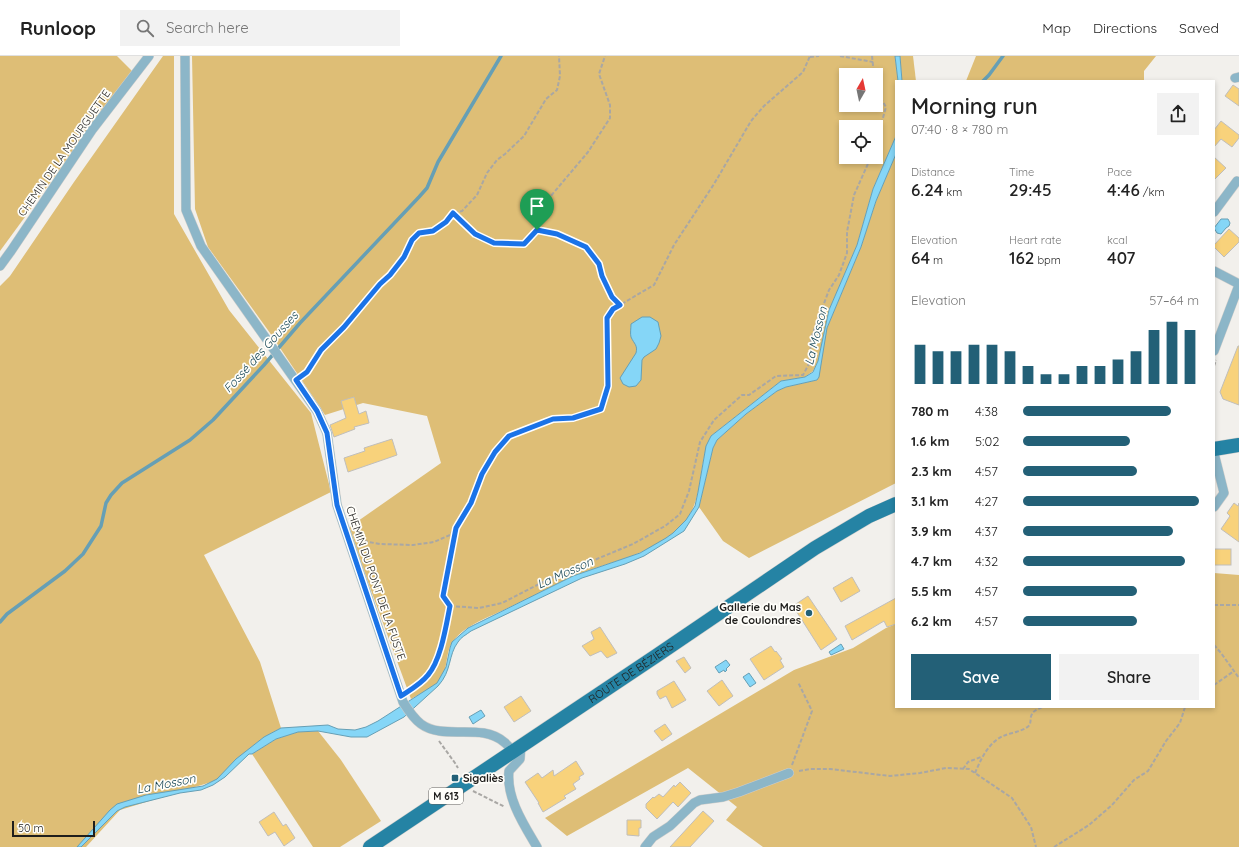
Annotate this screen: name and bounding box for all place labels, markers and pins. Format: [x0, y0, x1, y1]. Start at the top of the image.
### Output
pin [520, 189, 554, 230]
place label: Gallerie du Mas de Coulondres [719, 600, 801, 627]
marker: Gallerie du Mas de Coulondres [804, 608, 814, 618]
place label: Sigaliès [463, 771, 503, 785]
marker: Sigaliès [450, 773, 460, 783]

